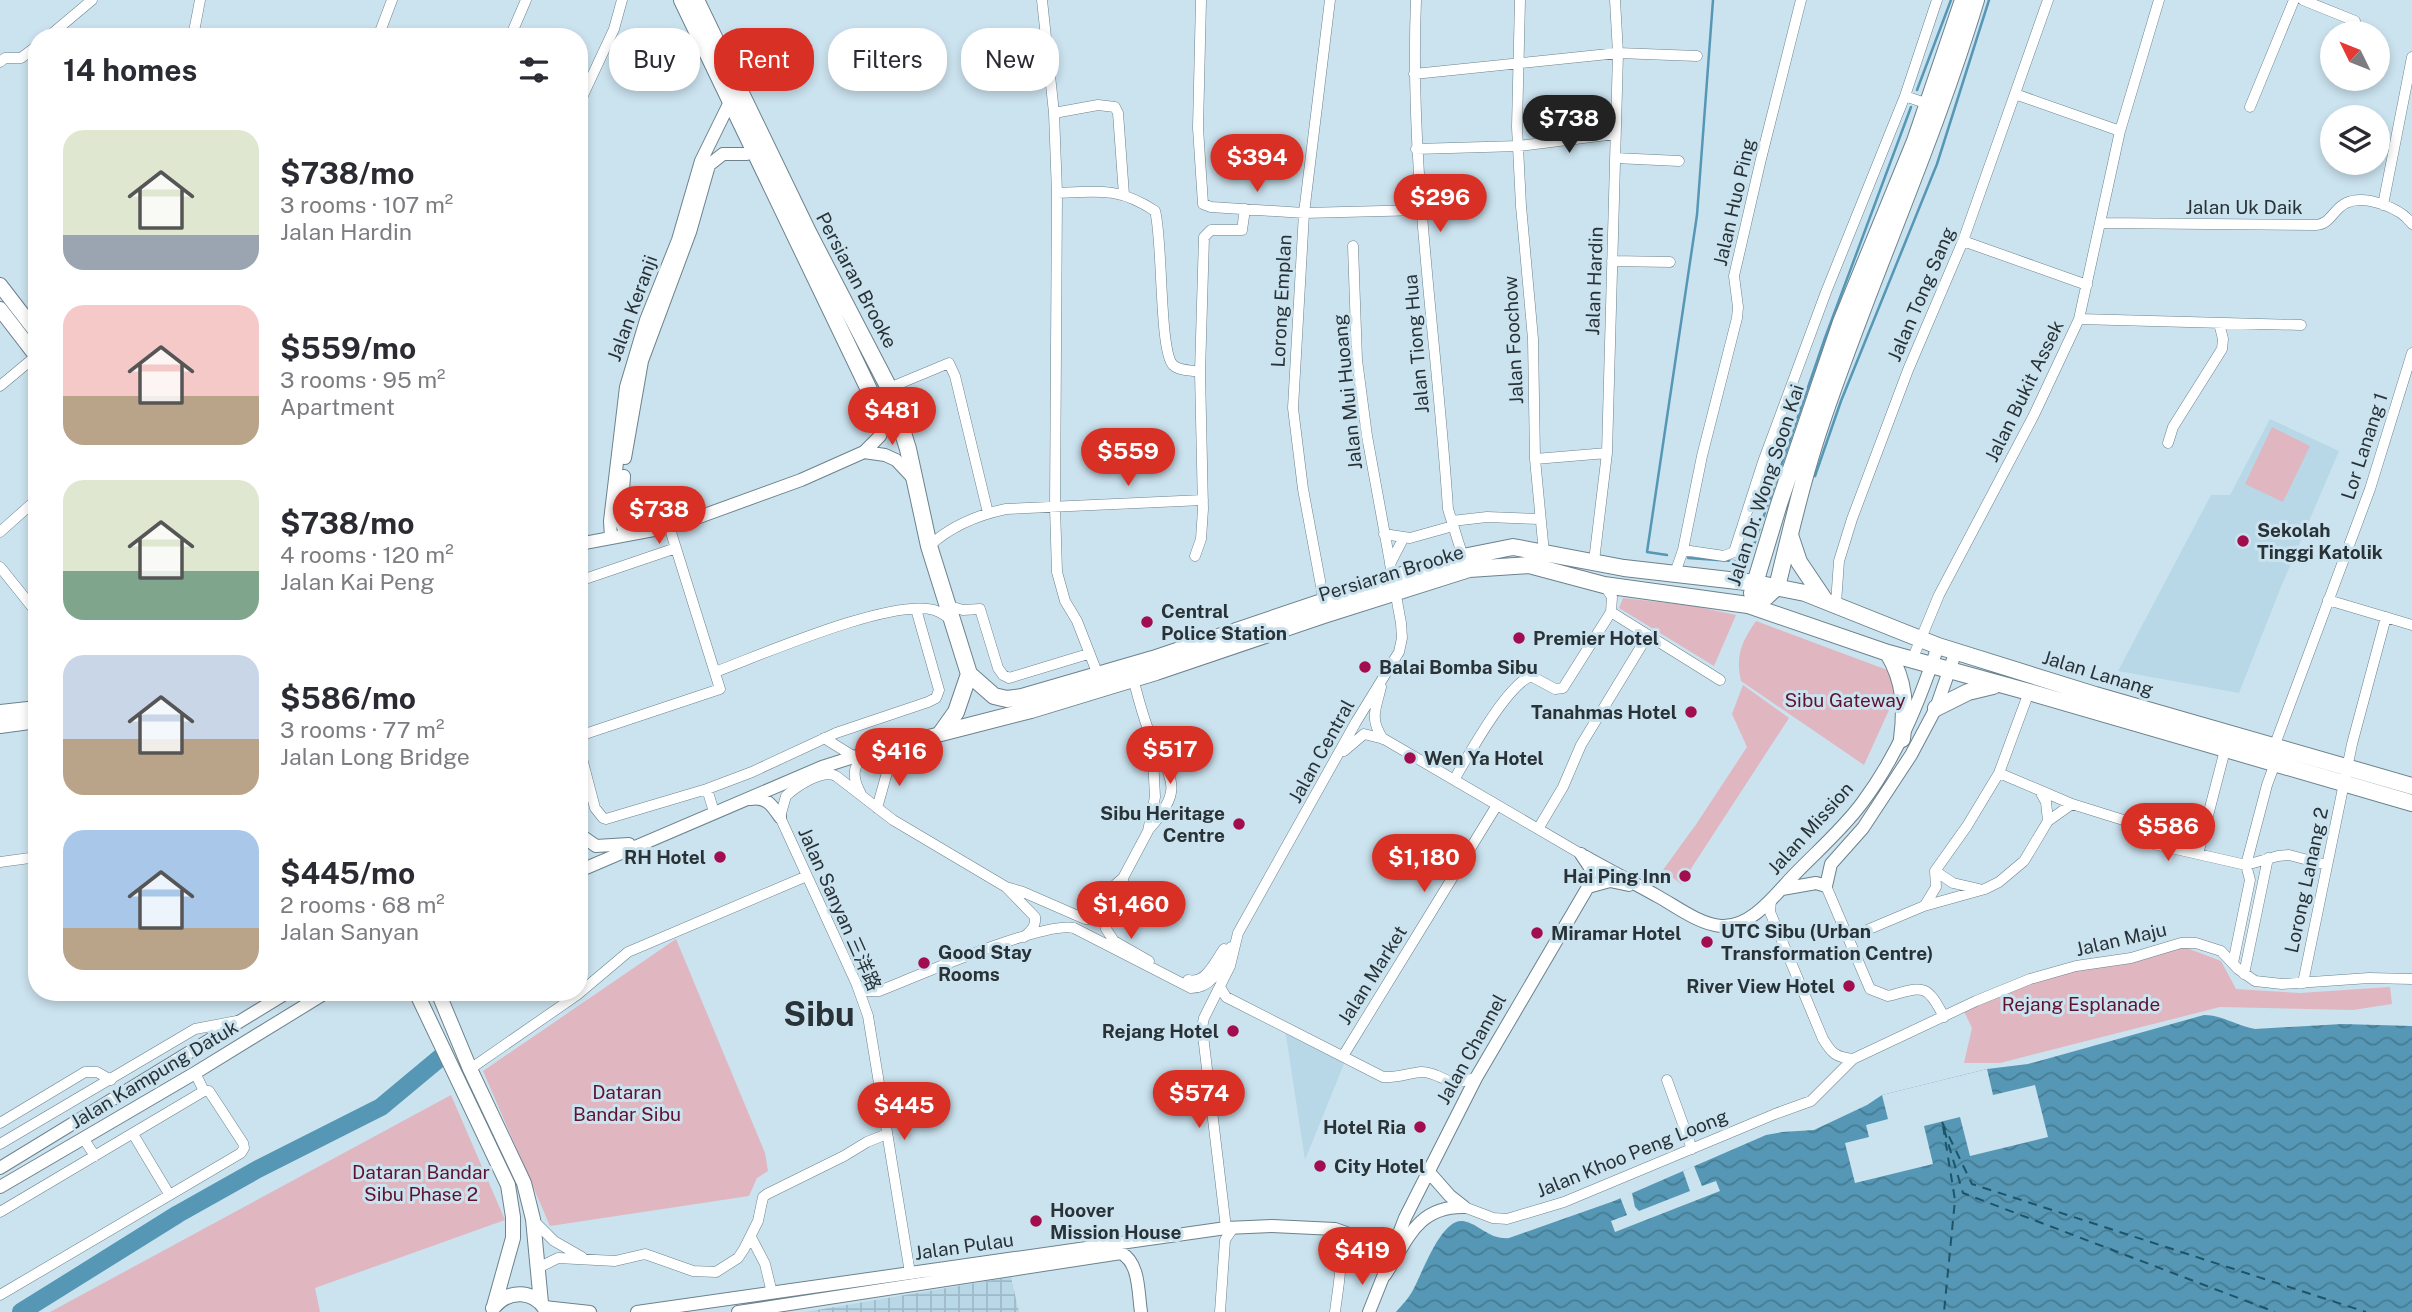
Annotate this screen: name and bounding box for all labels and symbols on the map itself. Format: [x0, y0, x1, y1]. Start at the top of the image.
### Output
north arrow [2320, 21, 2390, 91]
pin: $738 [1528, 96, 1610, 155]
pin: $394 [1216, 134, 1298, 194]
street label: Jalan Huo Ping [1709, 136, 1759, 268]
pin: $296 [1399, 174, 1481, 234]
street label: Jalan Uk Daik [2185, 196, 2303, 218]
street label: Persiaran Brooke [812, 208, 902, 352]
street label: Jalan Tong Sang [1883, 223, 1959, 364]
street label: Jalan Hardin [1581, 226, 1607, 336]
street label: Lorong Emplan [1267, 234, 1295, 368]
street label: Jalan Keranji [603, 252, 661, 364]
street label: Jalan Tiong Hua [1399, 273, 1433, 415]
street label: Jalan Foochow [1499, 275, 1527, 405]
street label: Jalan Mui Huoang [1328, 313, 1366, 471]
street label: Jalan Bukit Assek [1980, 316, 2068, 465]
street label: Jalan Dr. Wong Soon Kai [1722, 382, 1808, 588]
pin: $481 [851, 388, 933, 447]
street label: Lor Lanang 1 [2336, 390, 2392, 502]
pin: $559 [1087, 428, 1169, 488]
pin: $738 [618, 486, 700, 546]
place label: Sekolah Tinggi Katolik [2257, 519, 2383, 563]
marker: Sekolah Tinggi Katolik [2235, 533, 2251, 549]
street label: Persiaran Brooke [1316, 540, 1466, 606]
place label: Central Police Station [1161, 600, 1287, 644]
marker: Central Police Station [1139, 614, 1155, 630]
place label: Premier Hotel [1533, 627, 1659, 649]
marker: Premier Hotel [1511, 630, 1527, 646]
street label: Jalan Lanang [2040, 646, 2156, 700]
place label: Balai Bomba Sibu [1379, 656, 1538, 678]
marker: Balai Bomba Sibu [1357, 659, 1373, 675]
park label: Sibu Gateway [1784, 689, 1906, 711]
street label: Jalan Central [1284, 695, 1358, 807]
place label: Tanahmas Hotel [1531, 701, 1677, 723]
marker: Tanahmas Hotel [1683, 704, 1699, 720]
pin: $517 [1129, 726, 1211, 786]
pin: $416 [858, 728, 940, 788]
place label: Wen Ya Hotel [1424, 747, 1544, 769]
marker: Wen Ya Hotel [1402, 750, 1418, 766]
street label: Jalan Mission [1763, 777, 1857, 879]
place label: Sibu Heritage Centre [1100, 802, 1225, 846]
pin: $586 [2127, 804, 2209, 863]
street label: Lorong Lanang 2 [2280, 805, 2332, 955]
marker: Sibu Heritage Centre [1231, 816, 1247, 832]
street label: Jalan Sanyan 三洋路 [794, 824, 886, 994]
pin: $1,180 [1367, 834, 1481, 894]
place label: RH Hotel [624, 846, 706, 868]
marker: RH Hotel [712, 849, 728, 865]
place label: Hai Ping Inn [1563, 865, 1671, 887]
marker: Hai Ping Inn [1677, 868, 1693, 884]
pin: $1,460 [1074, 881, 1188, 941]
street label: Jalan Maju [2073, 918, 2169, 960]
place label: UTC Sibu (Urban Transformation Centre) [1721, 920, 1933, 964]
street label: Jalan Market [1333, 922, 1411, 1028]
place label: Miramar Hotel [1551, 922, 1682, 944]
marker: Miramar Hotel [1529, 925, 1545, 941]
marker: UTC Sibu (Urban Transformation Centre) [1699, 934, 1715, 950]
place label: Good Stay Rooms [938, 941, 1032, 985]
marker: Good Stay Rooms [916, 955, 932, 971]
place label: River View Hotel [1686, 975, 1835, 997]
marker: River View Hotel [1841, 978, 1857, 994]
street label: Jalan Channel [1432, 990, 1510, 1108]
park label: Rejang Esplanade [2002, 993, 2160, 1015]
district label: Sibu [783, 995, 855, 1033]
street label: Jalan Kampung Datuk [66, 1015, 242, 1133]
place label: Rejang Hotel [1102, 1020, 1219, 1042]
marker: Rejang Hotel [1225, 1023, 1241, 1039]
pin: $574 [1158, 1070, 1240, 1130]
park label: Dataran Bandar Sibu [573, 1081, 681, 1125]
pin: $445 [863, 1082, 945, 1142]
street label: Jalan Khoo Peng Loong [1533, 1104, 1731, 1202]
place label: Hotel Ria [1323, 1116, 1406, 1138]
marker: Hotel Ria [1412, 1119, 1428, 1135]
place label: City Hotel [1334, 1155, 1425, 1177]
marker: City Hotel [1312, 1158, 1328, 1174]
park label: Dataran Bandar Sibu Phase 2 [352, 1161, 490, 1205]
place label: Hoover Mission House [1050, 1199, 1182, 1243]
marker: Hoover Mission House [1028, 1213, 1044, 1229]
street label: Jalan Pulau [913, 1228, 1015, 1264]
pin: $419 [1321, 1228, 1403, 1287]

